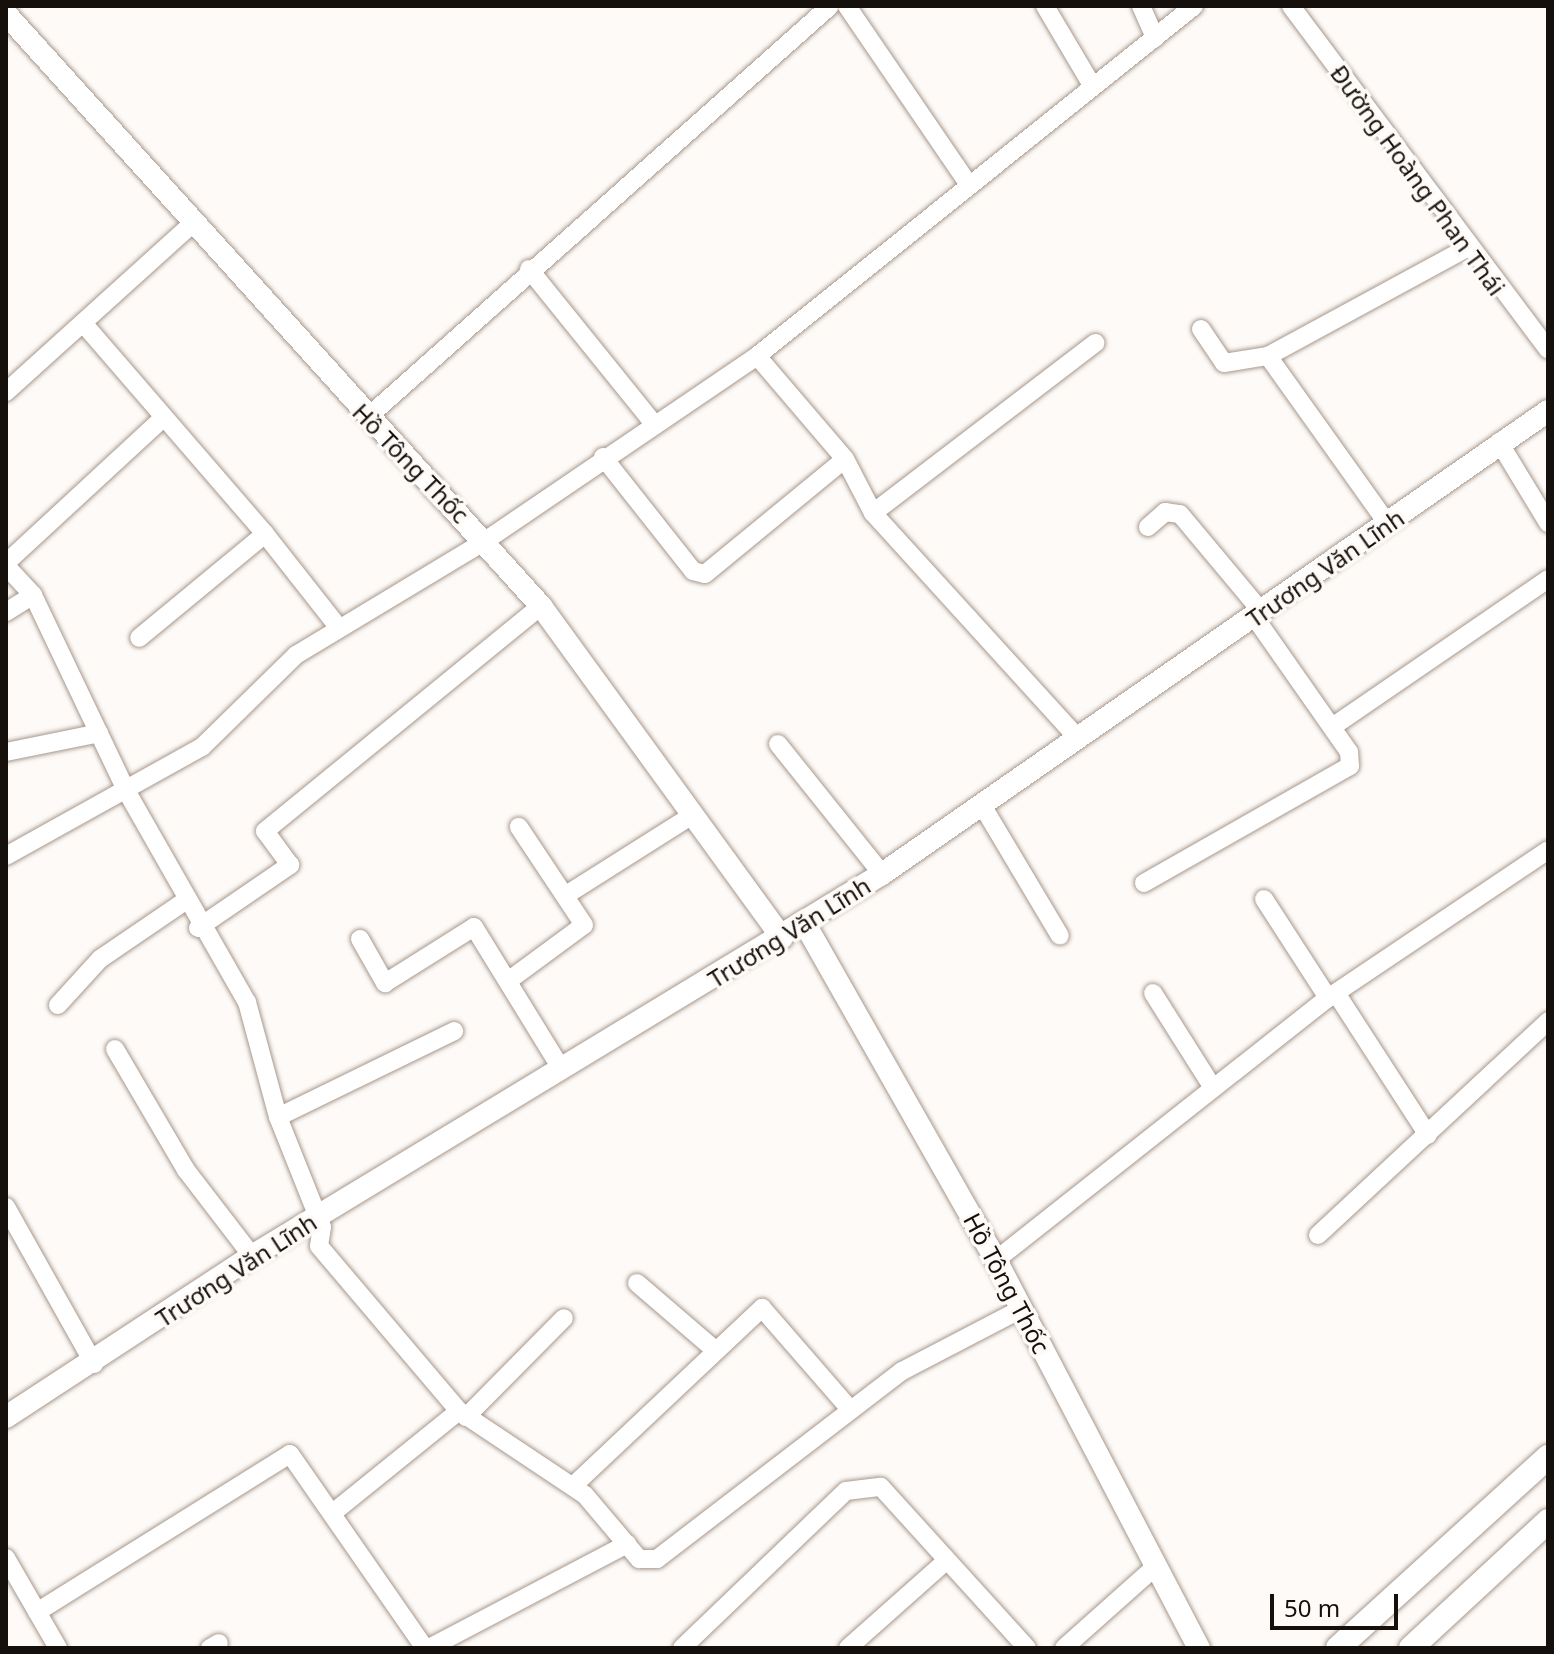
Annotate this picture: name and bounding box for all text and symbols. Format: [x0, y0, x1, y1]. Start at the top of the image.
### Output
street label: Đường Hoàng Phan Thái [1325, 59, 1511, 301]
street label: Hồ Tông Thốc [347, 397, 475, 529]
street label: Trương Văn Lĩnh [1241, 503, 1409, 633]
street label: Trương Văn Lĩnh [703, 871, 875, 993]
street label: Trương Văn Lĩnh [150, 1207, 322, 1333]
street label: Hồ Tông Thốc [958, 1208, 1056, 1358]
scale bar [1274, 1578, 1402, 1628]
text: 50 m [1284, 1591, 1340, 1624]

